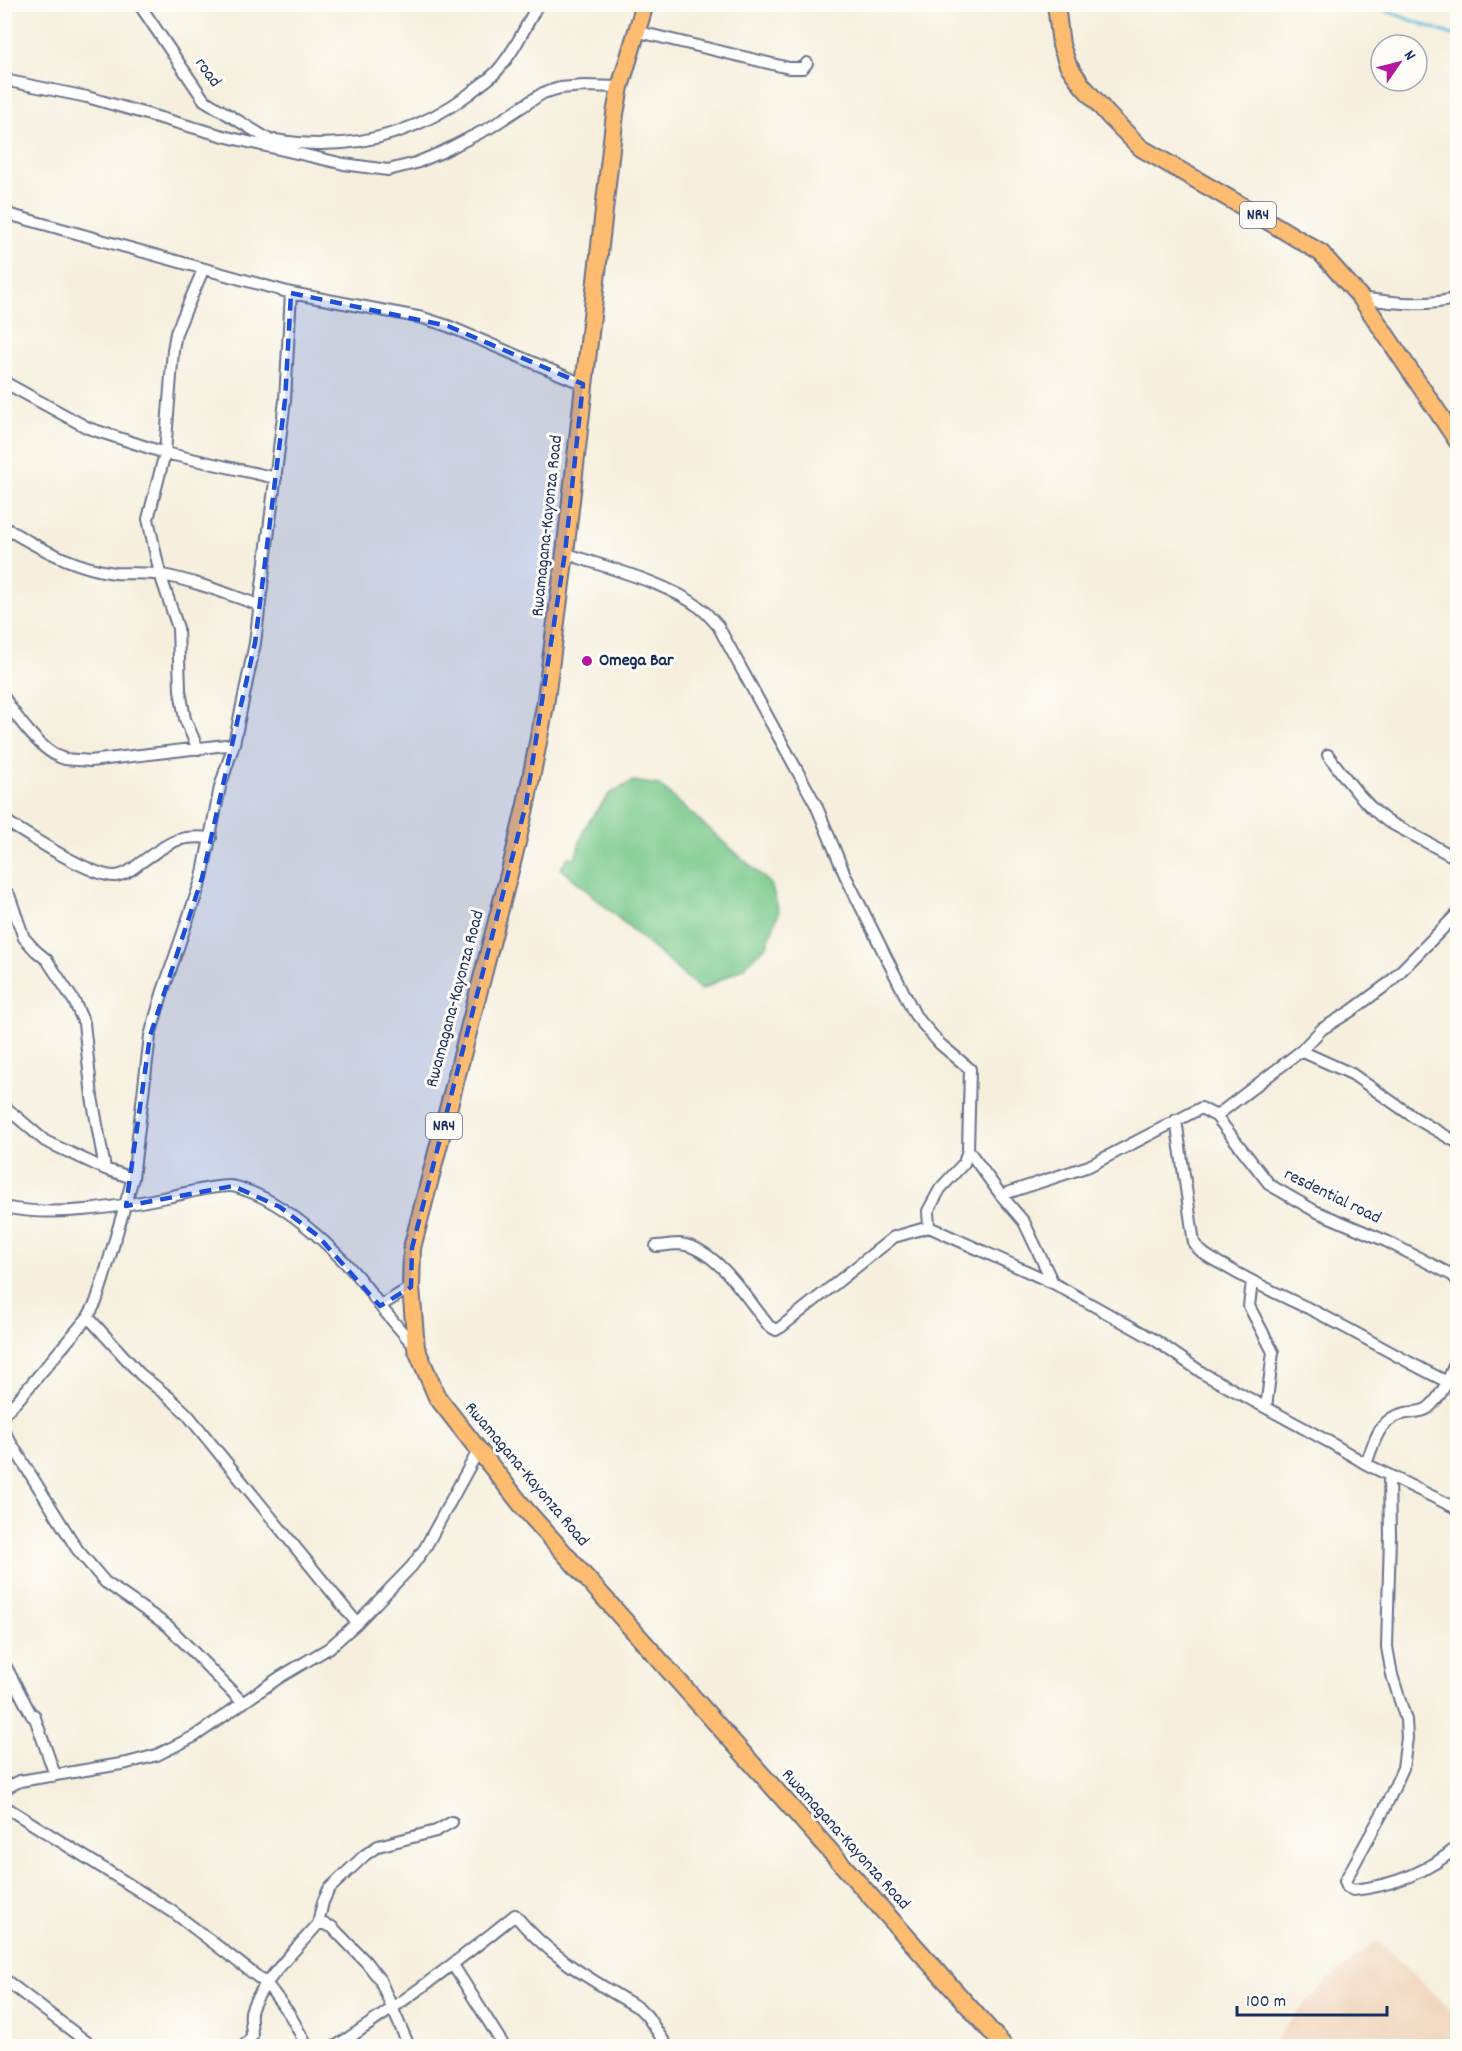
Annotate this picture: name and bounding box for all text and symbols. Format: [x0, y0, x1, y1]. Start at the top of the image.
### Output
north arrow [1369, 33, 1429, 93]
text: N [1398, 46, 1421, 66]
street label: road [188, 53, 226, 93]
road number: NR4 [1240, 202, 1276, 228]
street label: Rwamagana-Kayonza Road [526, 434, 570, 618]
place label: Omega Bar [599, 649, 674, 674]
marker: Omega Bar [580, 654, 594, 668]
street label: Rwamagana-Kayonza Road [420, 908, 492, 1090]
road number: NR4 [426, 1113, 462, 1139]
street label: resdential road [1279, 1163, 1385, 1231]
street label: Rwamagana-Kayonza Road [458, 1397, 594, 1553]
street label: Rwamagana-Kayonza Road [775, 1764, 915, 1916]
scale bar [1237, 1979, 1387, 2017]
text: 100 m [1246, 1990, 1286, 2015]

